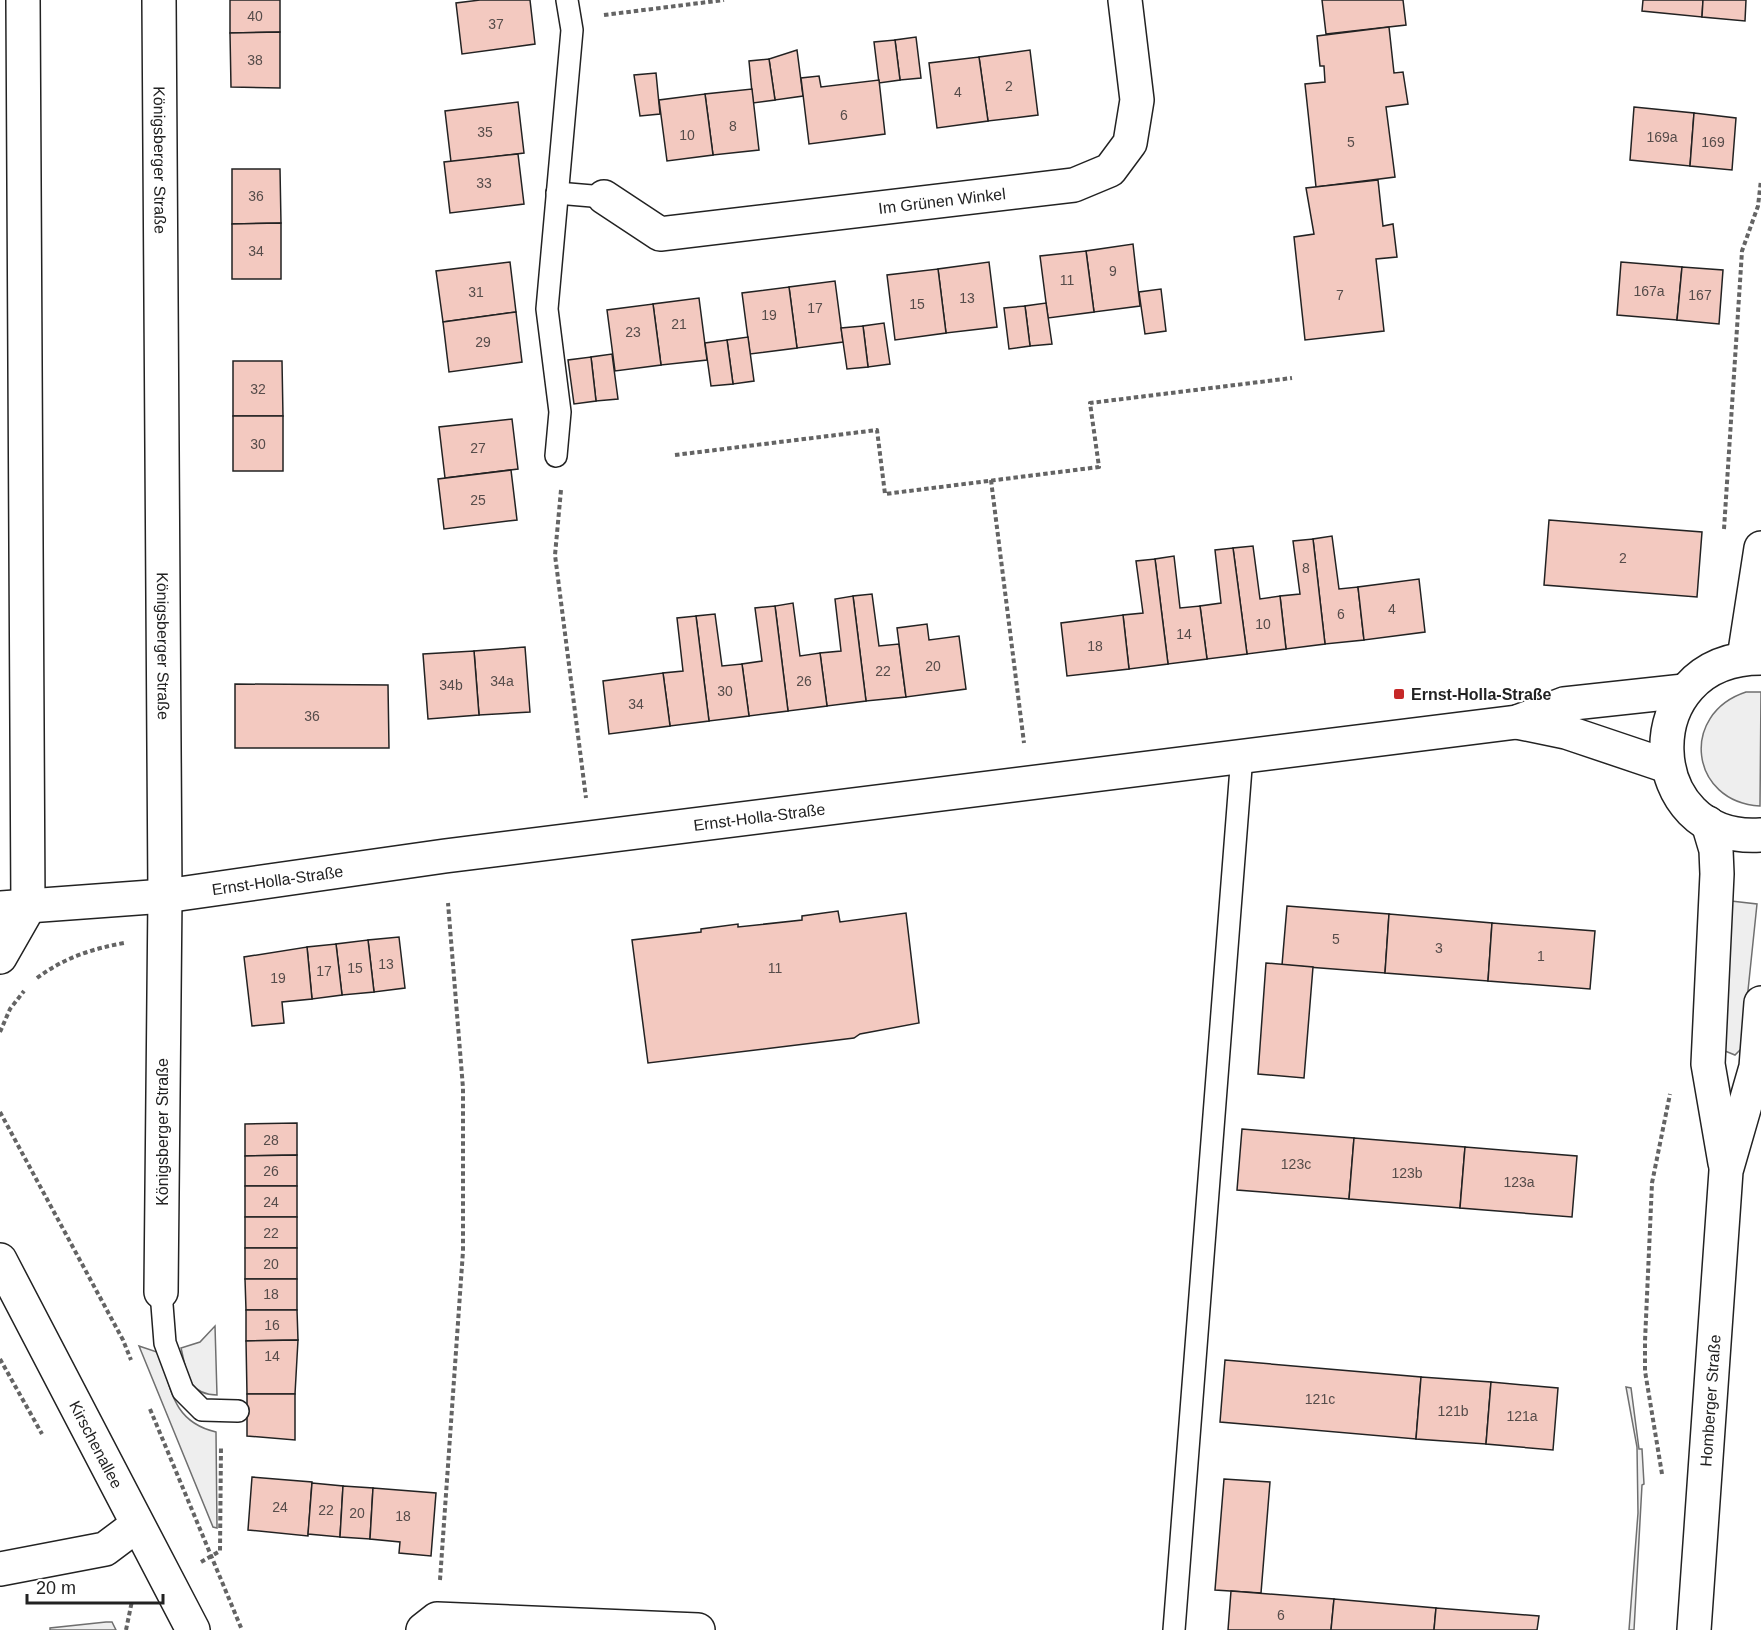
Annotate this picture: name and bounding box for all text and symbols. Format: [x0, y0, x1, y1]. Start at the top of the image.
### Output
house number: 40 [247, 8, 263, 24]
house number: 37 [488, 16, 504, 32]
house number: 38 [247, 52, 263, 68]
house number: 2 [1005, 78, 1013, 94]
house number: 4 [954, 84, 962, 100]
street label: Königsberger Straße [151, 86, 169, 234]
house number: 6 [840, 107, 848, 123]
house number: 8 [729, 118, 737, 134]
house number: 35 [477, 124, 493, 140]
house number: 10 [679, 127, 695, 143]
house number: 169a [1646, 129, 1678, 145]
house number: 5 [1347, 134, 1355, 150]
house number: 169 [1701, 134, 1725, 150]
house number: 33 [476, 175, 492, 191]
street label: Im Grünen Winkel [877, 185, 1007, 217]
house number: 36 [248, 188, 264, 204]
house number: 34 [248, 243, 264, 259]
house number: 9 [1109, 263, 1117, 279]
house number: 11 [1060, 272, 1074, 288]
house number: 167a [1633, 283, 1665, 299]
house number: 31 [468, 284, 484, 300]
house number: 7 [1336, 287, 1344, 303]
house number: 167 [1688, 287, 1712, 303]
house number: 13 [959, 290, 975, 306]
house number: 15 [909, 296, 925, 312]
house number: 17 [807, 300, 823, 316]
house number: 19 [761, 307, 777, 323]
house number: 21 [671, 316, 687, 332]
house number: 23 [625, 324, 641, 340]
house number: 29 [475, 334, 491, 350]
house number: 32 [250, 381, 266, 397]
house number: 30 [250, 436, 266, 452]
house number: 27 [470, 440, 486, 456]
house number: 25 [470, 492, 486, 508]
house number: 2 [1619, 550, 1627, 566]
house number: 8 [1302, 560, 1310, 576]
street label: Königsberger Straße [154, 572, 172, 720]
house number: 4 [1388, 601, 1396, 617]
house number: 6 [1337, 606, 1345, 622]
house number: 10 [1255, 616, 1271, 632]
house number: 14 [1176, 626, 1192, 642]
house number: 18 [1087, 638, 1103, 654]
house number: 20 [925, 658, 941, 674]
house number: 22 [875, 663, 891, 679]
house number: 34a [490, 673, 514, 689]
house number: 26 [796, 673, 812, 689]
house number: 34b [439, 677, 463, 693]
house number: 30 [717, 683, 733, 699]
place label: Ernst-Holla-Straße [1411, 686, 1552, 703]
marker: Ernst-Holla-Straße [1392, 687, 1406, 701]
house number: 34 [628, 696, 644, 712]
house number: 36 [304, 708, 320, 724]
street label: Ernst-Holla-Straße [692, 800, 826, 833]
street label: Ernst-Holla-Straße [211, 862, 344, 898]
house number: 5 [1332, 931, 1340, 947]
house number: 3 [1435, 940, 1443, 956]
house number: 1 [1537, 948, 1545, 964]
house number: 13 [378, 956, 394, 972]
house number: 15 [347, 960, 363, 976]
house number: 11 [768, 960, 782, 976]
house number: 17 [316, 963, 332, 979]
house number: 19 [270, 970, 286, 986]
street label: Königsberger Straße [154, 1058, 171, 1206]
house number: 28 [263, 1132, 279, 1148]
house number: 123c [1281, 1156, 1311, 1172]
house number: 26 [263, 1163, 279, 1179]
house number: 123b [1391, 1165, 1423, 1181]
house number: 123a [1503, 1174, 1535, 1190]
house number: 24 [263, 1194, 279, 1210]
house number: 22 [263, 1225, 279, 1241]
house number: 20 [263, 1256, 279, 1272]
house number: 18 [263, 1286, 279, 1302]
house number: 16 [264, 1317, 280, 1333]
street label: Homberger Straße [1697, 1334, 1723, 1467]
house number: 14 [264, 1348, 280, 1364]
house number: 121c [1305, 1391, 1335, 1407]
street label: Kirschenallee [66, 1398, 126, 1491]
house number: 121b [1437, 1403, 1469, 1419]
house number: 121a [1506, 1408, 1538, 1424]
house number: 24 [272, 1499, 288, 1515]
house number: 22 [318, 1502, 334, 1518]
house number: 20 [349, 1505, 365, 1521]
house number: 18 [395, 1508, 411, 1524]
scale bar [27, 1567, 164, 1605]
text: 20 m [36, 1578, 76, 1598]
house number: 6 [1277, 1607, 1285, 1623]

